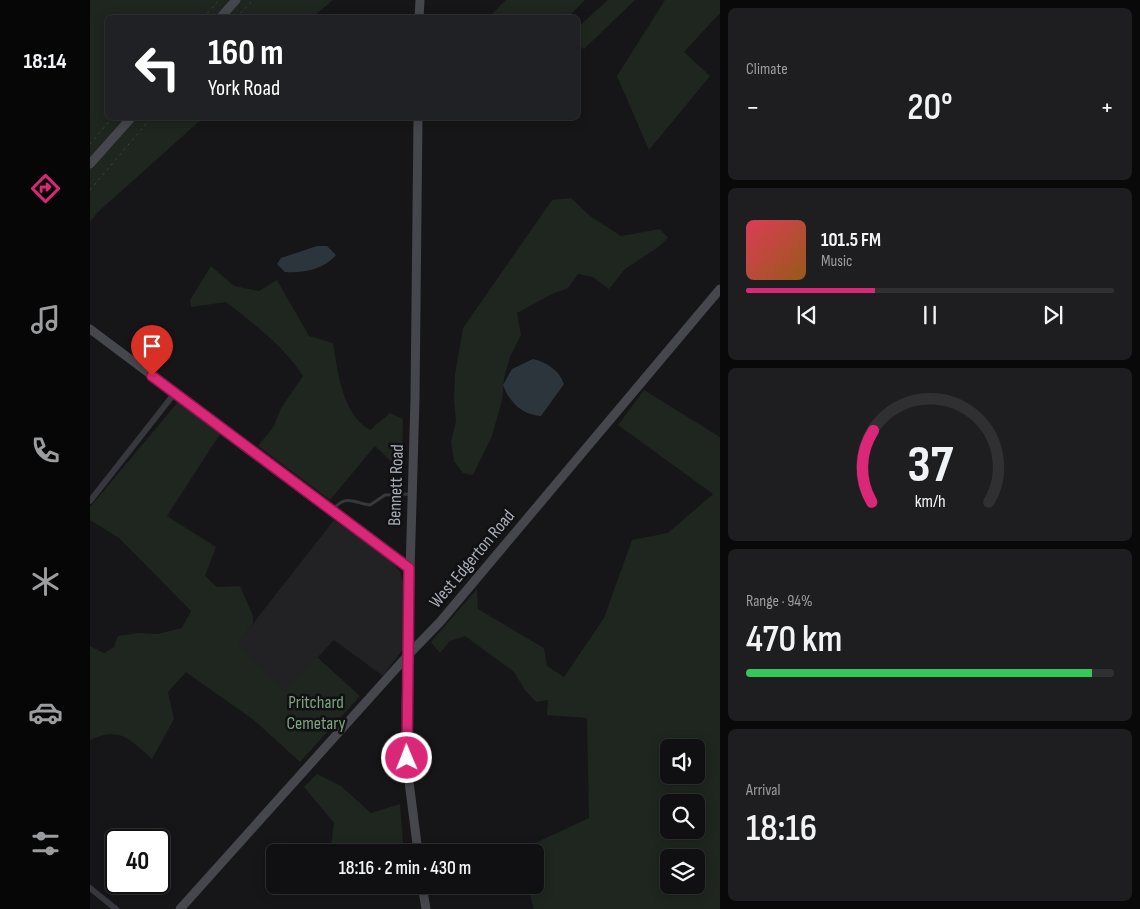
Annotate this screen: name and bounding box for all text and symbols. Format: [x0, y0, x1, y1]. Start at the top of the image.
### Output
text: 160 m [208, 32, 284, 75]
icon: left [125, 35, 190, 100]
text: 18:14 [24, 48, 66, 75]
text: Climate [746, 60, 788, 79]
text: York Road [208, 75, 280, 102]
text: 20° [907, 85, 953, 130]
text: − [746, 91, 760, 124]
text: + [1100, 91, 1114, 124]
icon: directions [28, 171, 63, 206]
text: 101.5 FM [821, 229, 881, 252]
text: Music [821, 252, 852, 271]
icon: previous [793, 301, 821, 329]
icon: pause [916, 301, 944, 329]
icon: next [1039, 301, 1067, 329]
icon: music [28, 302, 63, 337]
pin [131, 325, 173, 376]
icon: arrive [138, 332, 166, 360]
icon: phone [28, 433, 63, 468]
text: 37 [907, 434, 953, 497]
street label: Bennett Road [384, 444, 408, 526]
text: km/h [915, 491, 945, 512]
street label: West Edgerton Road [425, 506, 519, 612]
icon: climate [28, 564, 63, 599]
text: Range · 94% [746, 592, 813, 611]
text: 470 km [746, 617, 842, 662]
park label: Pritchard Cemetary [286, 692, 346, 734]
icon: car [28, 695, 63, 730]
position arrow [380, 731, 432, 783]
map controls [660, 739, 705, 894]
button: sound [660, 739, 705, 784]
text: Arrival [746, 781, 780, 800]
button: search [660, 794, 705, 839]
text: 18:16 [746, 806, 817, 851]
icon: filters [28, 826, 63, 861]
speed limit sign: 40 [105, 829, 170, 894]
button: layers [660, 849, 705, 894]
text: 18:16 · 2 min · 430 m [339, 857, 471, 880]

